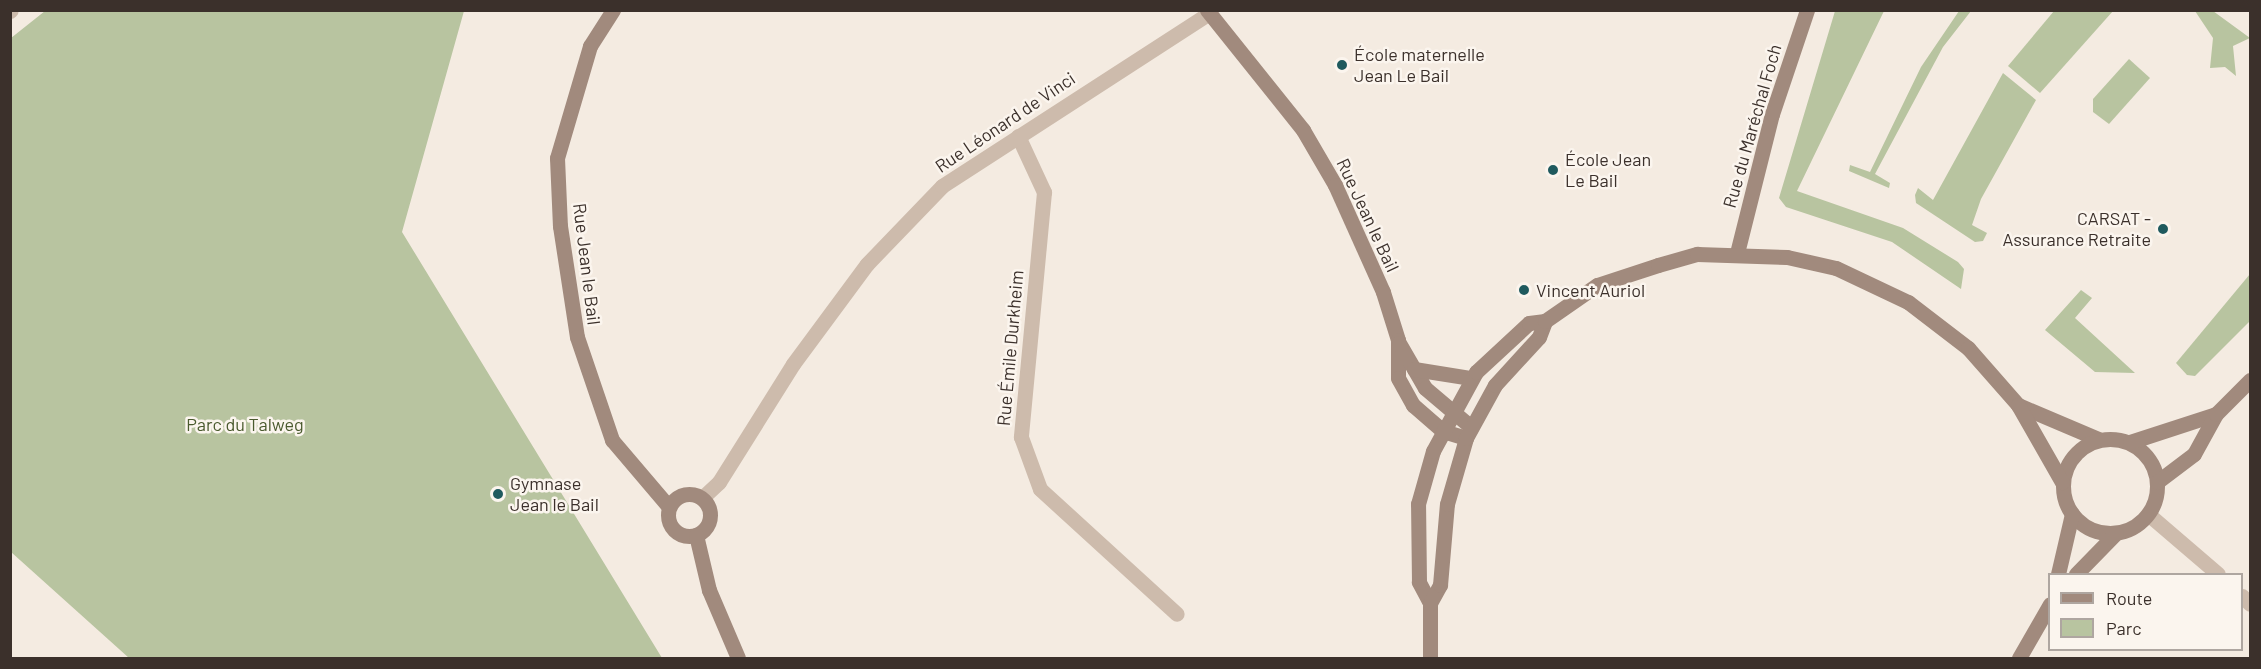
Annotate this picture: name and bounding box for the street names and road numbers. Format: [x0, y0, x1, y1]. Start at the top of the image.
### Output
street label: Rue du Maréchal Foch [1718, 42, 1786, 210]
street label: Rue Léonard de Vinci [931, 67, 1079, 177]
street label: Rue Jean le Bail [1332, 155, 1404, 275]
street label: Rue Jean le Bail [569, 202, 605, 326]
street label: Rue Émile Durkheim [992, 269, 1028, 427]

